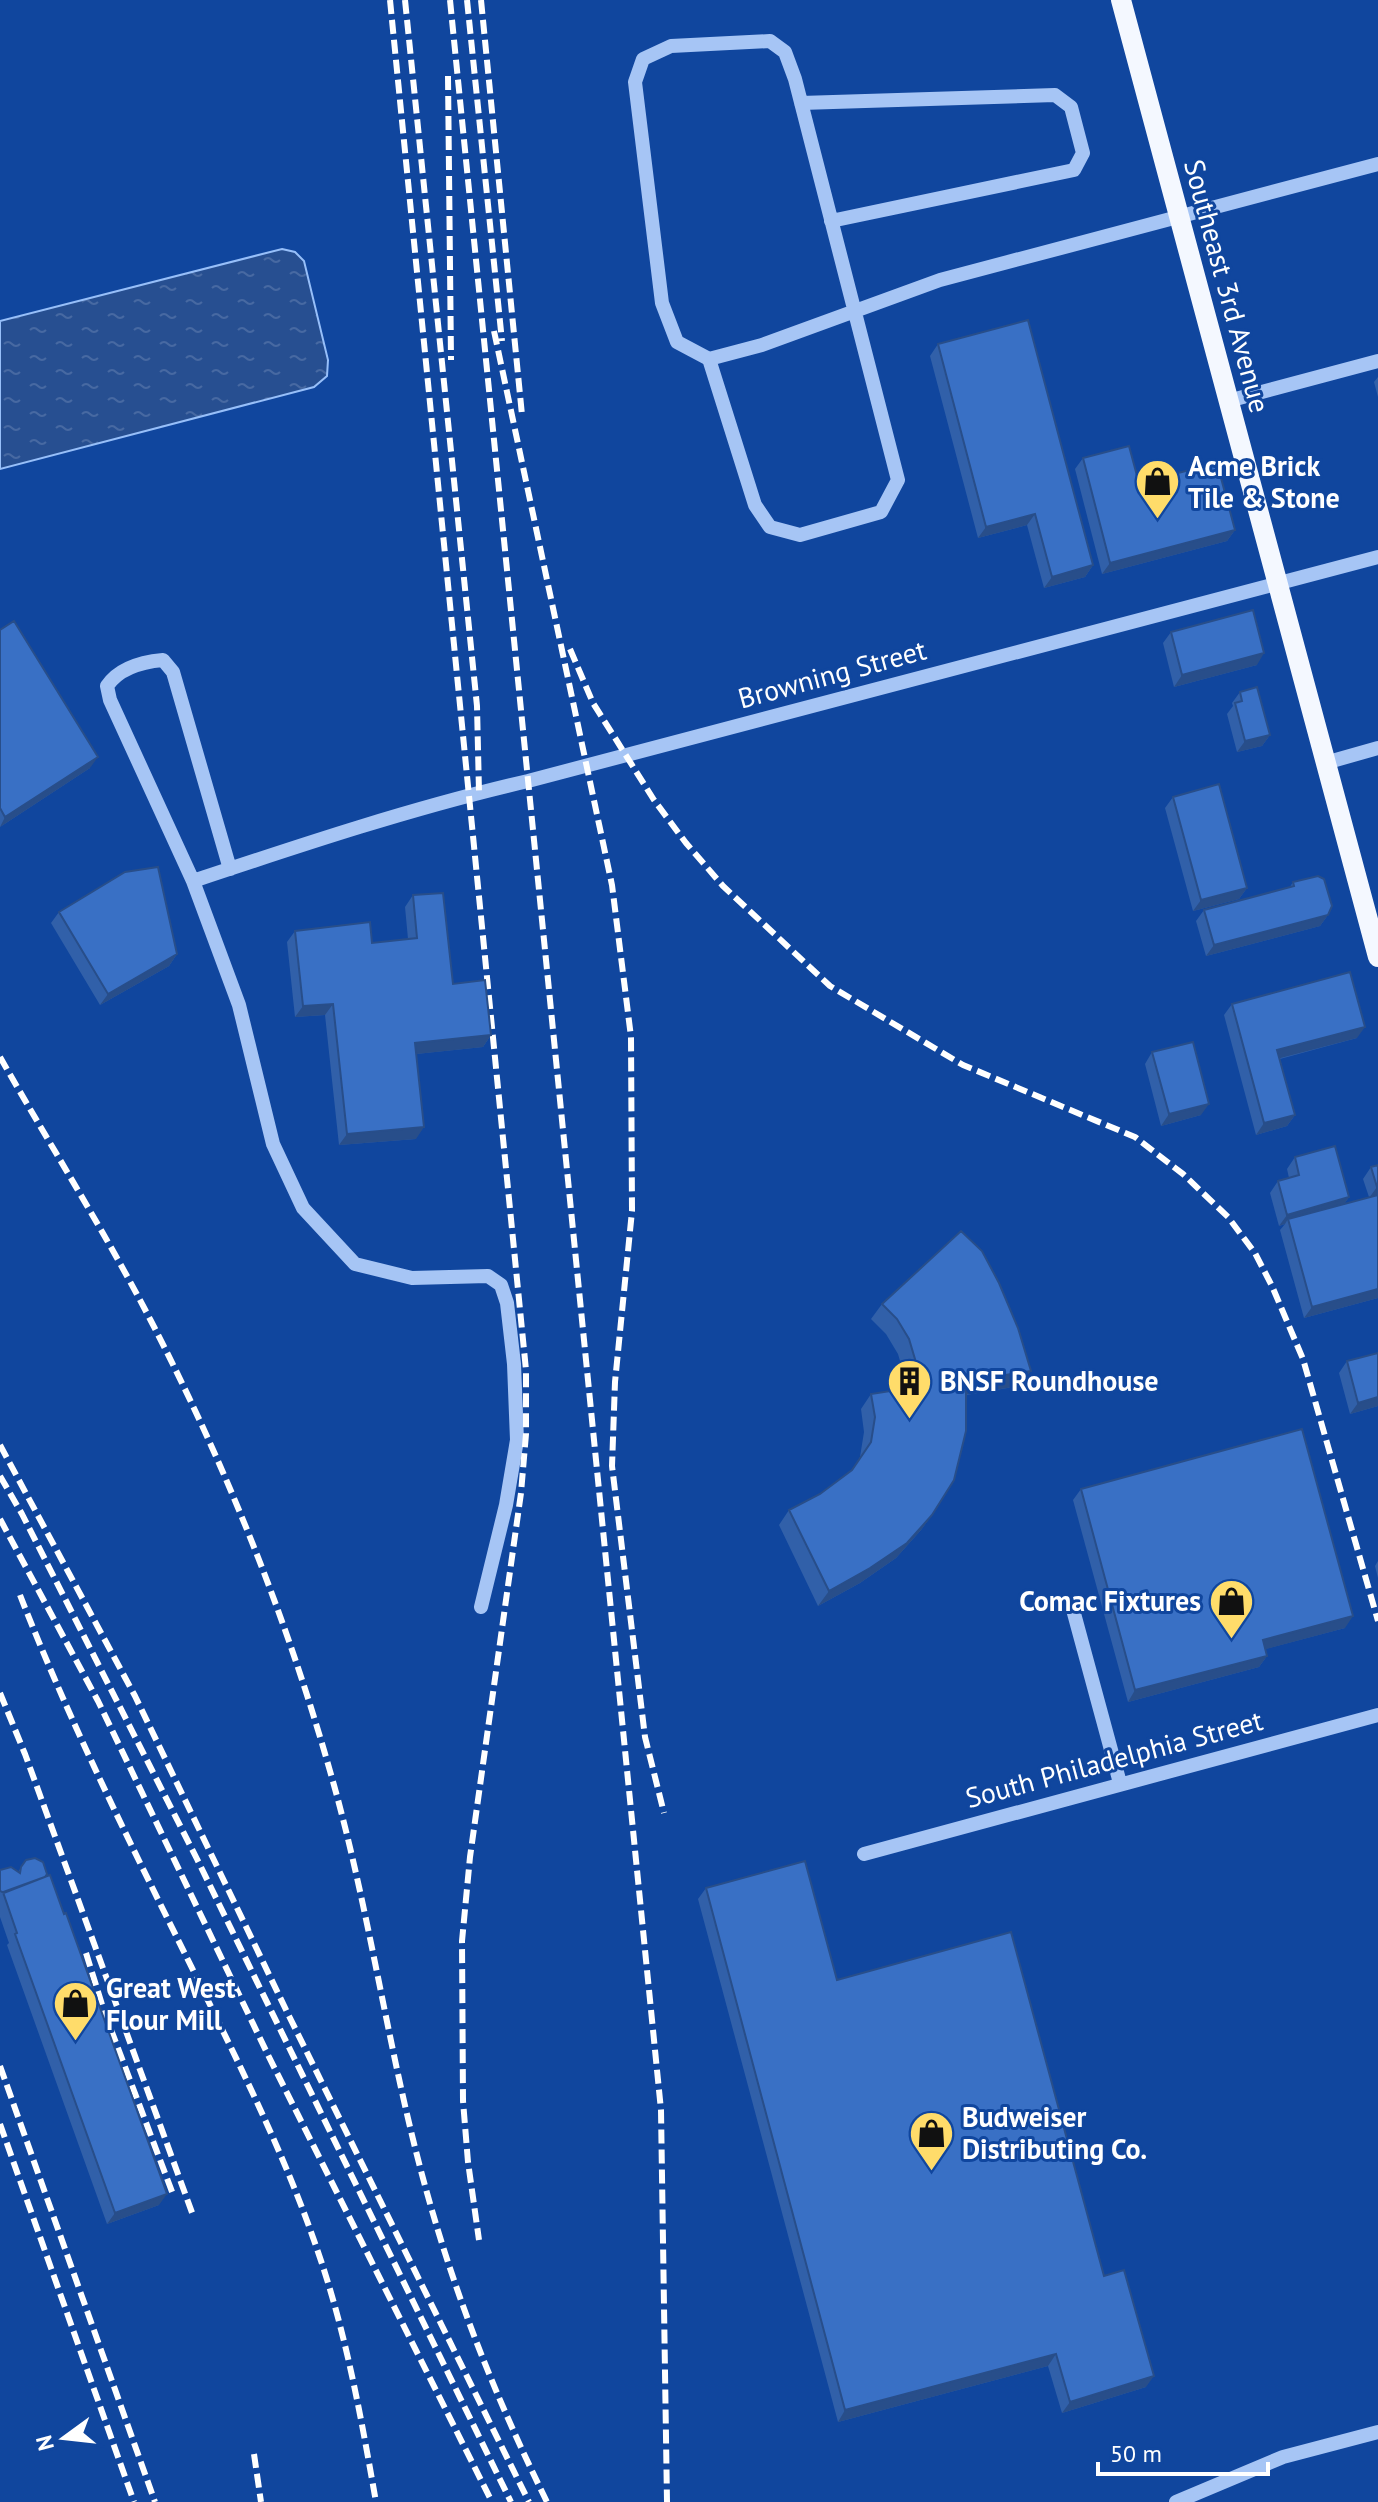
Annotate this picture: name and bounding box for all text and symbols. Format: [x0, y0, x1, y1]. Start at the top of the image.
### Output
street label: Southeast 3rd Avenue [1176, 155, 1279, 416]
place label: Acme Brick Tile & Stone [1188, 447, 1340, 516]
shop icon: Acme Brick Tile & Stone [1133, 458, 1181, 521]
street label: Browning Street [734, 631, 931, 716]
building icon: BNSF Roundhouse [885, 1357, 933, 1420]
place label: BNSF Roundhouse [940, 1362, 1158, 1399]
shop icon: Comac Fixtures [1208, 1577, 1256, 1640]
place label: Comac Fixtures [1019, 1582, 1201, 1619]
street label: South Philadelphia Street [961, 1701, 1267, 1816]
place label: Great West Flour Mill [106, 1969, 236, 2038]
shop icon: Great West Flour Mill [51, 1980, 99, 2043]
place label: Budweiser Distributing Co. [962, 2098, 1147, 2167]
shop icon: Budweiser Distributing Co. [907, 2109, 955, 2172]
north arrow [24, 2398, 104, 2478]
scale bar [1098, 2426, 1268, 2476]
text: N [29, 2433, 60, 2454]
text: 50 m [1110, 2438, 1162, 2469]

